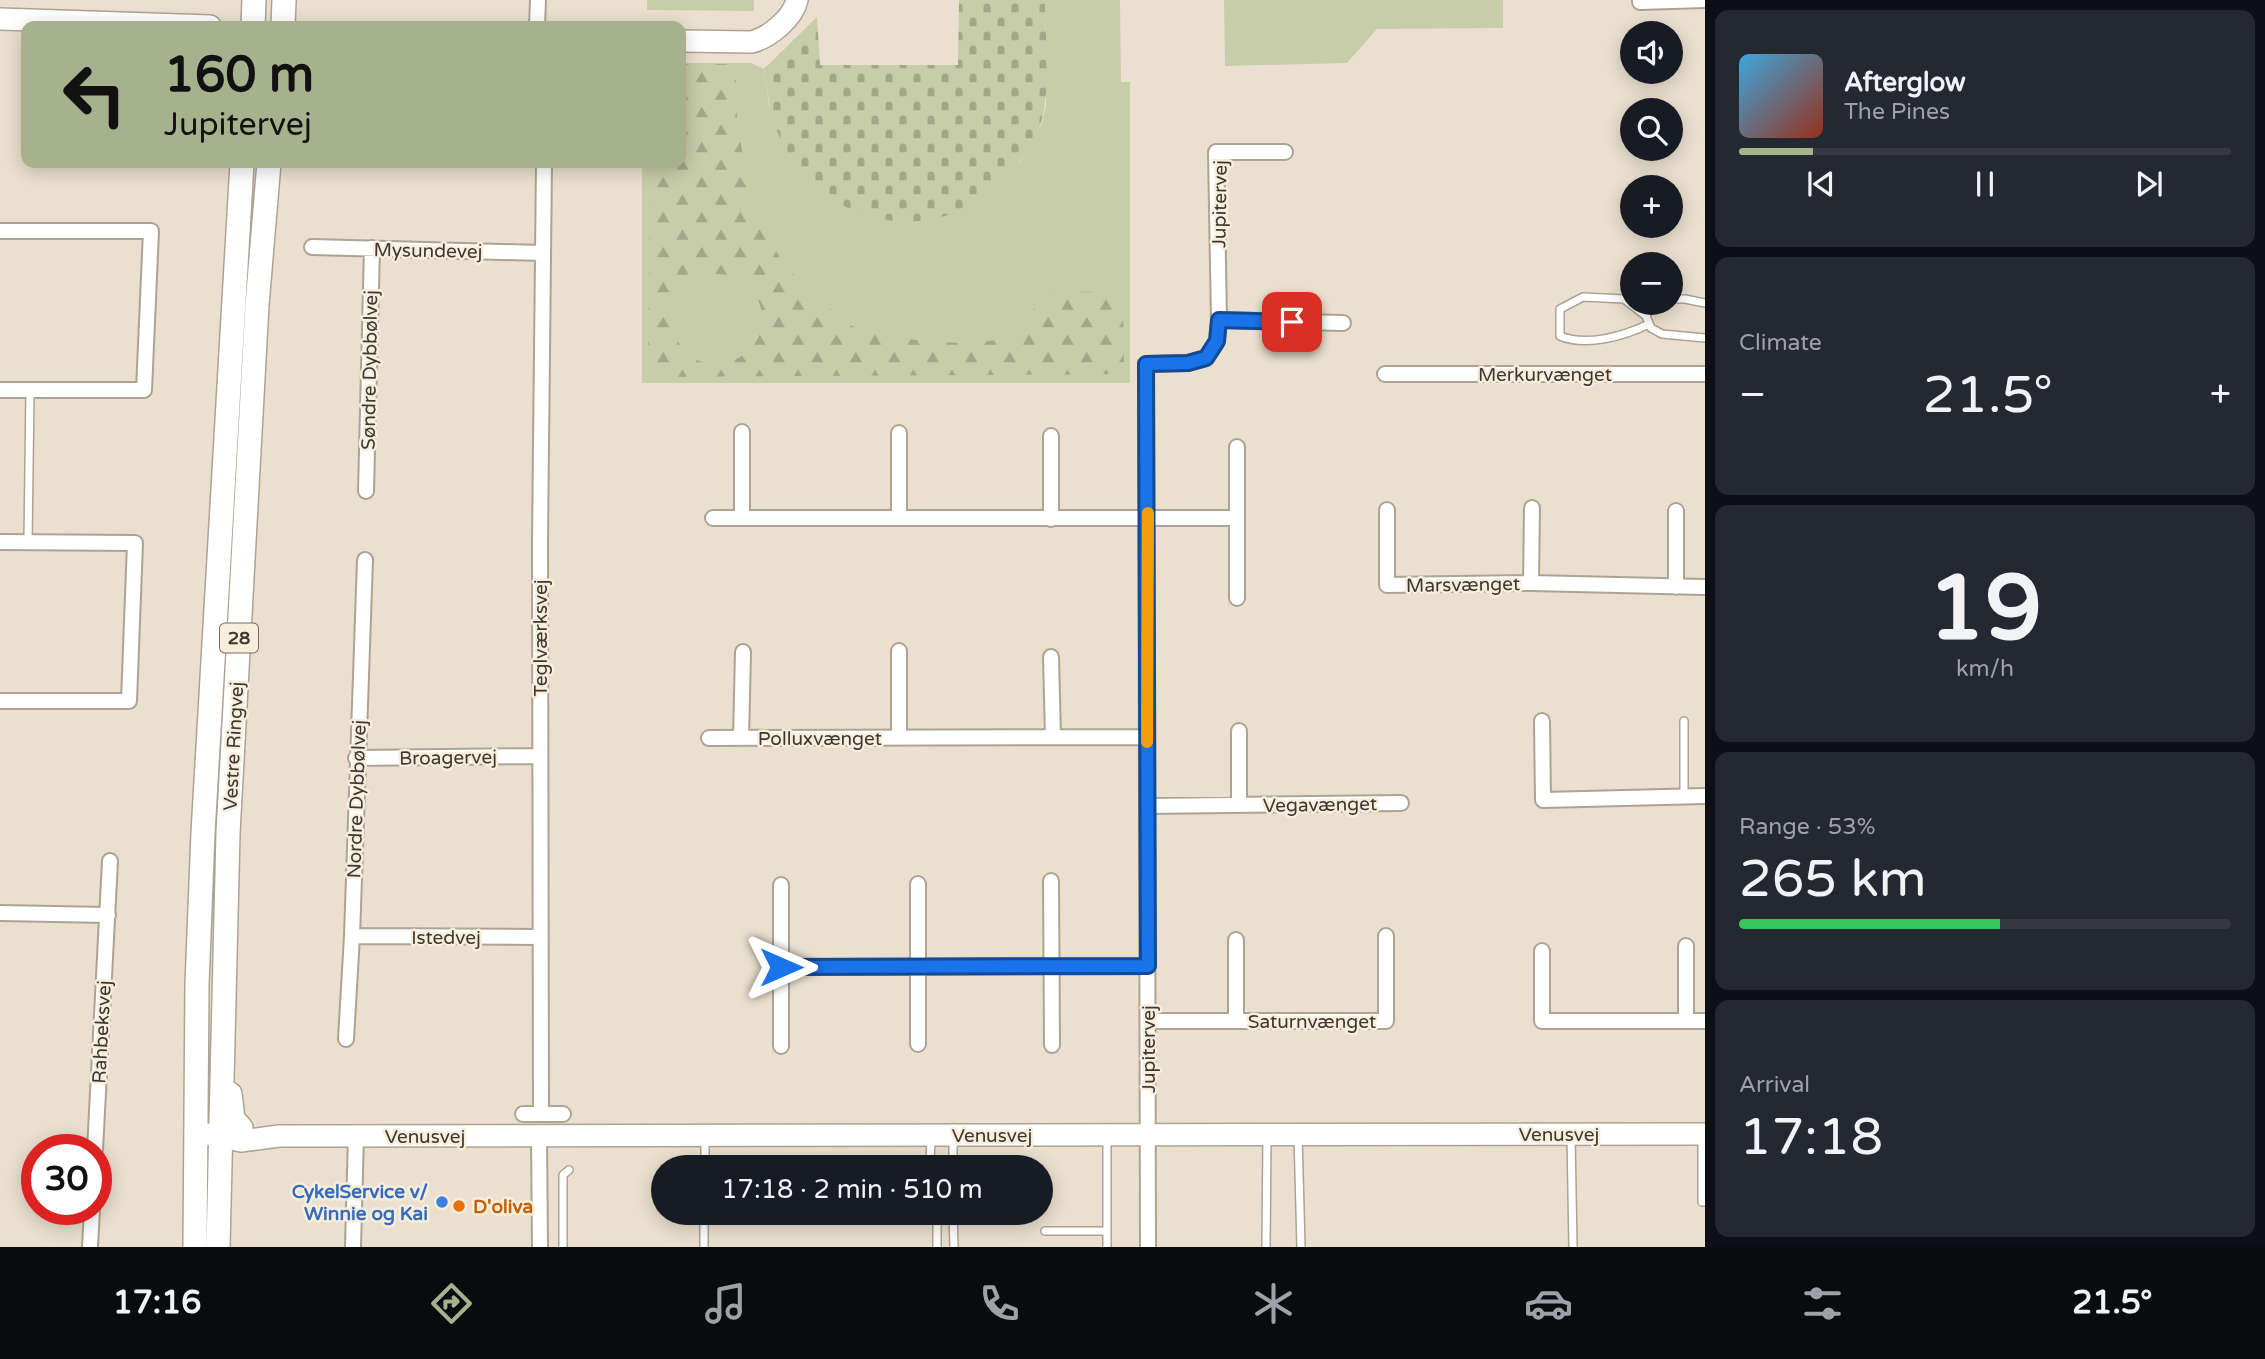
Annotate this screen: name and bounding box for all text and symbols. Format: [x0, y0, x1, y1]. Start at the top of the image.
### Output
map controls [1620, 21, 1683, 315]
button: sound [1620, 21, 1683, 84]
text: 160 m [164, 46, 314, 105]
icon: left [49, 49, 140, 140]
text: Afterglow [1844, 67, 1966, 98]
button: search [1620, 98, 1683, 161]
text: The Pines [1844, 98, 1950, 126]
text: Jupitervej [164, 106, 312, 144]
street label: Jupitervej [1208, 160, 1232, 248]
icon: previous [1802, 165, 1840, 203]
icon: pause [1966, 165, 2004, 203]
icon: next [2130, 165, 2168, 203]
button: + [1620, 175, 1683, 238]
street label: Mysundevej [373, 239, 483, 263]
button: − [1620, 252, 1683, 315]
street label: Søndre Dybbølvej [358, 290, 382, 450]
pin [1262, 292, 1322, 352]
icon: arrive [1273, 303, 1311, 341]
text: Climate [1739, 329, 1822, 357]
street label: Merkurvænget [1478, 364, 1612, 386]
text: 21.5° [1923, 364, 2053, 427]
text: − [1739, 372, 1766, 418]
text: + [2210, 372, 2231, 418]
text: 19 [1928, 554, 2042, 664]
street label: Marsvænget [1406, 573, 1520, 597]
street label: Teglværksvej [530, 579, 552, 697]
road number: 28 [220, 624, 258, 652]
text: km/h [1956, 655, 2014, 683]
street label: Vestre Ringvej [220, 681, 248, 811]
street label: Nordre Dybbølvej [343, 719, 371, 879]
street label: Polluxvænget [758, 728, 882, 750]
street label: Broagervej [399, 746, 497, 770]
street label: Vegavænget [1263, 793, 1377, 817]
text: Range · 53% [1739, 813, 1875, 841]
text: 265 km [1739, 848, 1927, 911]
street label: Istedvej [411, 927, 481, 949]
position arrow [744, 930, 818, 1004]
street label: Rahbeksvej [88, 980, 116, 1084]
street label: Jupitervej [1138, 1005, 1160, 1093]
street label: Saturnvænget [1248, 1011, 1376, 1033]
text: Arrival [1739, 1071, 1810, 1099]
text: 17:18 [1739, 1106, 1883, 1169]
street label: Venusvej [1519, 1124, 1599, 1146]
street label: Venusvej [952, 1125, 1032, 1147]
street label: Venusvej [385, 1126, 465, 1148]
speed limit sign: 30 [21, 1134, 112, 1225]
text: 17:18 · 2 min · 510 m [721, 1174, 983, 1205]
place label: CykelService v/ Winnie og Kai [292, 1181, 428, 1226]
marker: CykelService v/ Winnie og Kai [434, 1194, 450, 1210]
place label: D'oliva [473, 1196, 533, 1218]
marker: D'oliva [451, 1198, 467, 1214]
icon: directions [427, 1279, 476, 1328]
icon: music [701, 1279, 750, 1328]
icon: phone [975, 1279, 1024, 1328]
icon: climate [1249, 1279, 1298, 1328]
icon: car [1524, 1279, 1573, 1328]
icon: filters [1798, 1279, 1847, 1328]
text: 17:16 [113, 1284, 201, 1322]
text: 21.5° [2072, 1284, 2152, 1322]

